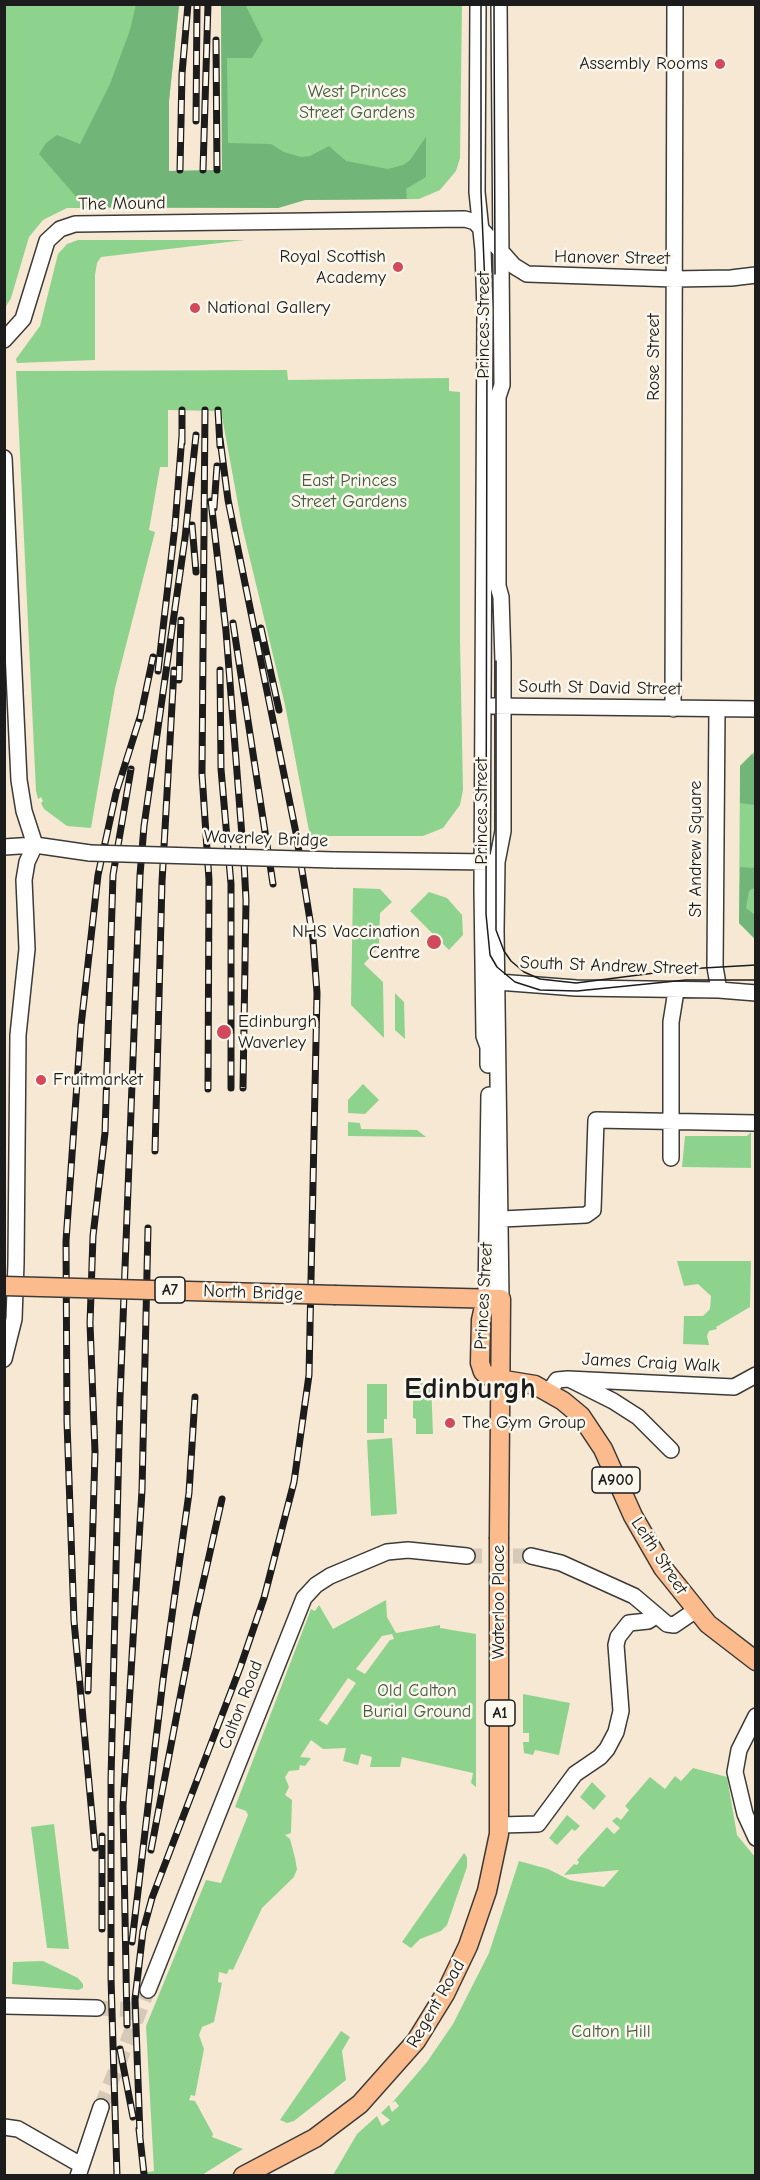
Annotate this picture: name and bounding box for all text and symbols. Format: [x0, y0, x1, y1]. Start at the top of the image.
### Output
place label: Assembly Rooms [579, 53, 708, 75]
marker: Assembly Rooms [713, 57, 727, 71]
park label: West Princes Street Gardens [299, 81, 415, 124]
street label: The Mound [78, 192, 166, 216]
place label: Royal Scottish Academy [280, 246, 386, 288]
street label: Hanover Street [554, 246, 670, 270]
marker: Royal Scottish Academy [391, 260, 405, 274]
street label: Princes Street [473, 271, 495, 379]
place label: National Gallery [207, 297, 330, 319]
marker: National Gallery [188, 301, 202, 315]
street label: Rose Street [643, 313, 665, 401]
park label: East Princes Street Gardens [291, 470, 407, 512]
street label: South St David Street [518, 676, 682, 700]
street label: Princes Street [471, 757, 493, 865]
street label: St Andrew Square [685, 780, 707, 918]
street label: Waverley Bridge [203, 826, 329, 852]
place label: NHS Vaccination Centre [292, 921, 420, 964]
marker: NHS Vaccination Centre [425, 933, 443, 951]
street label: South St Andrew Street [520, 952, 698, 980]
place label: Edinburgh Waverley [238, 1011, 317, 1054]
marker: Edinburgh Waverley [215, 1023, 233, 1041]
place label: Fruitmarket [53, 1069, 143, 1091]
marker: Fruitmarket [34, 1073, 48, 1087]
street label: Princes Street [470, 1242, 498, 1350]
road number: A7 [155, 1277, 185, 1303]
street label: North Bridge [203, 1280, 303, 1306]
street label: James Craig Walk [582, 1349, 720, 1377]
district label: Edinburgh [404, 1372, 536, 1408]
place label: The Gym Group [462, 1412, 586, 1434]
marker: The Gym Group [443, 1416, 457, 1430]
road number: A900 [592, 1467, 640, 1493]
street label: Leith Street [626, 1513, 692, 1599]
street label: Waterloo Place [488, 1545, 510, 1659]
street label: Calton Road [214, 1658, 268, 1752]
park label: Old Calton Burial Ground [363, 1680, 471, 1722]
road number: A1 [485, 1700, 515, 1726]
street label: Regent Road [402, 1956, 470, 2052]
park label: Calton Hill [571, 2021, 651, 2043]

